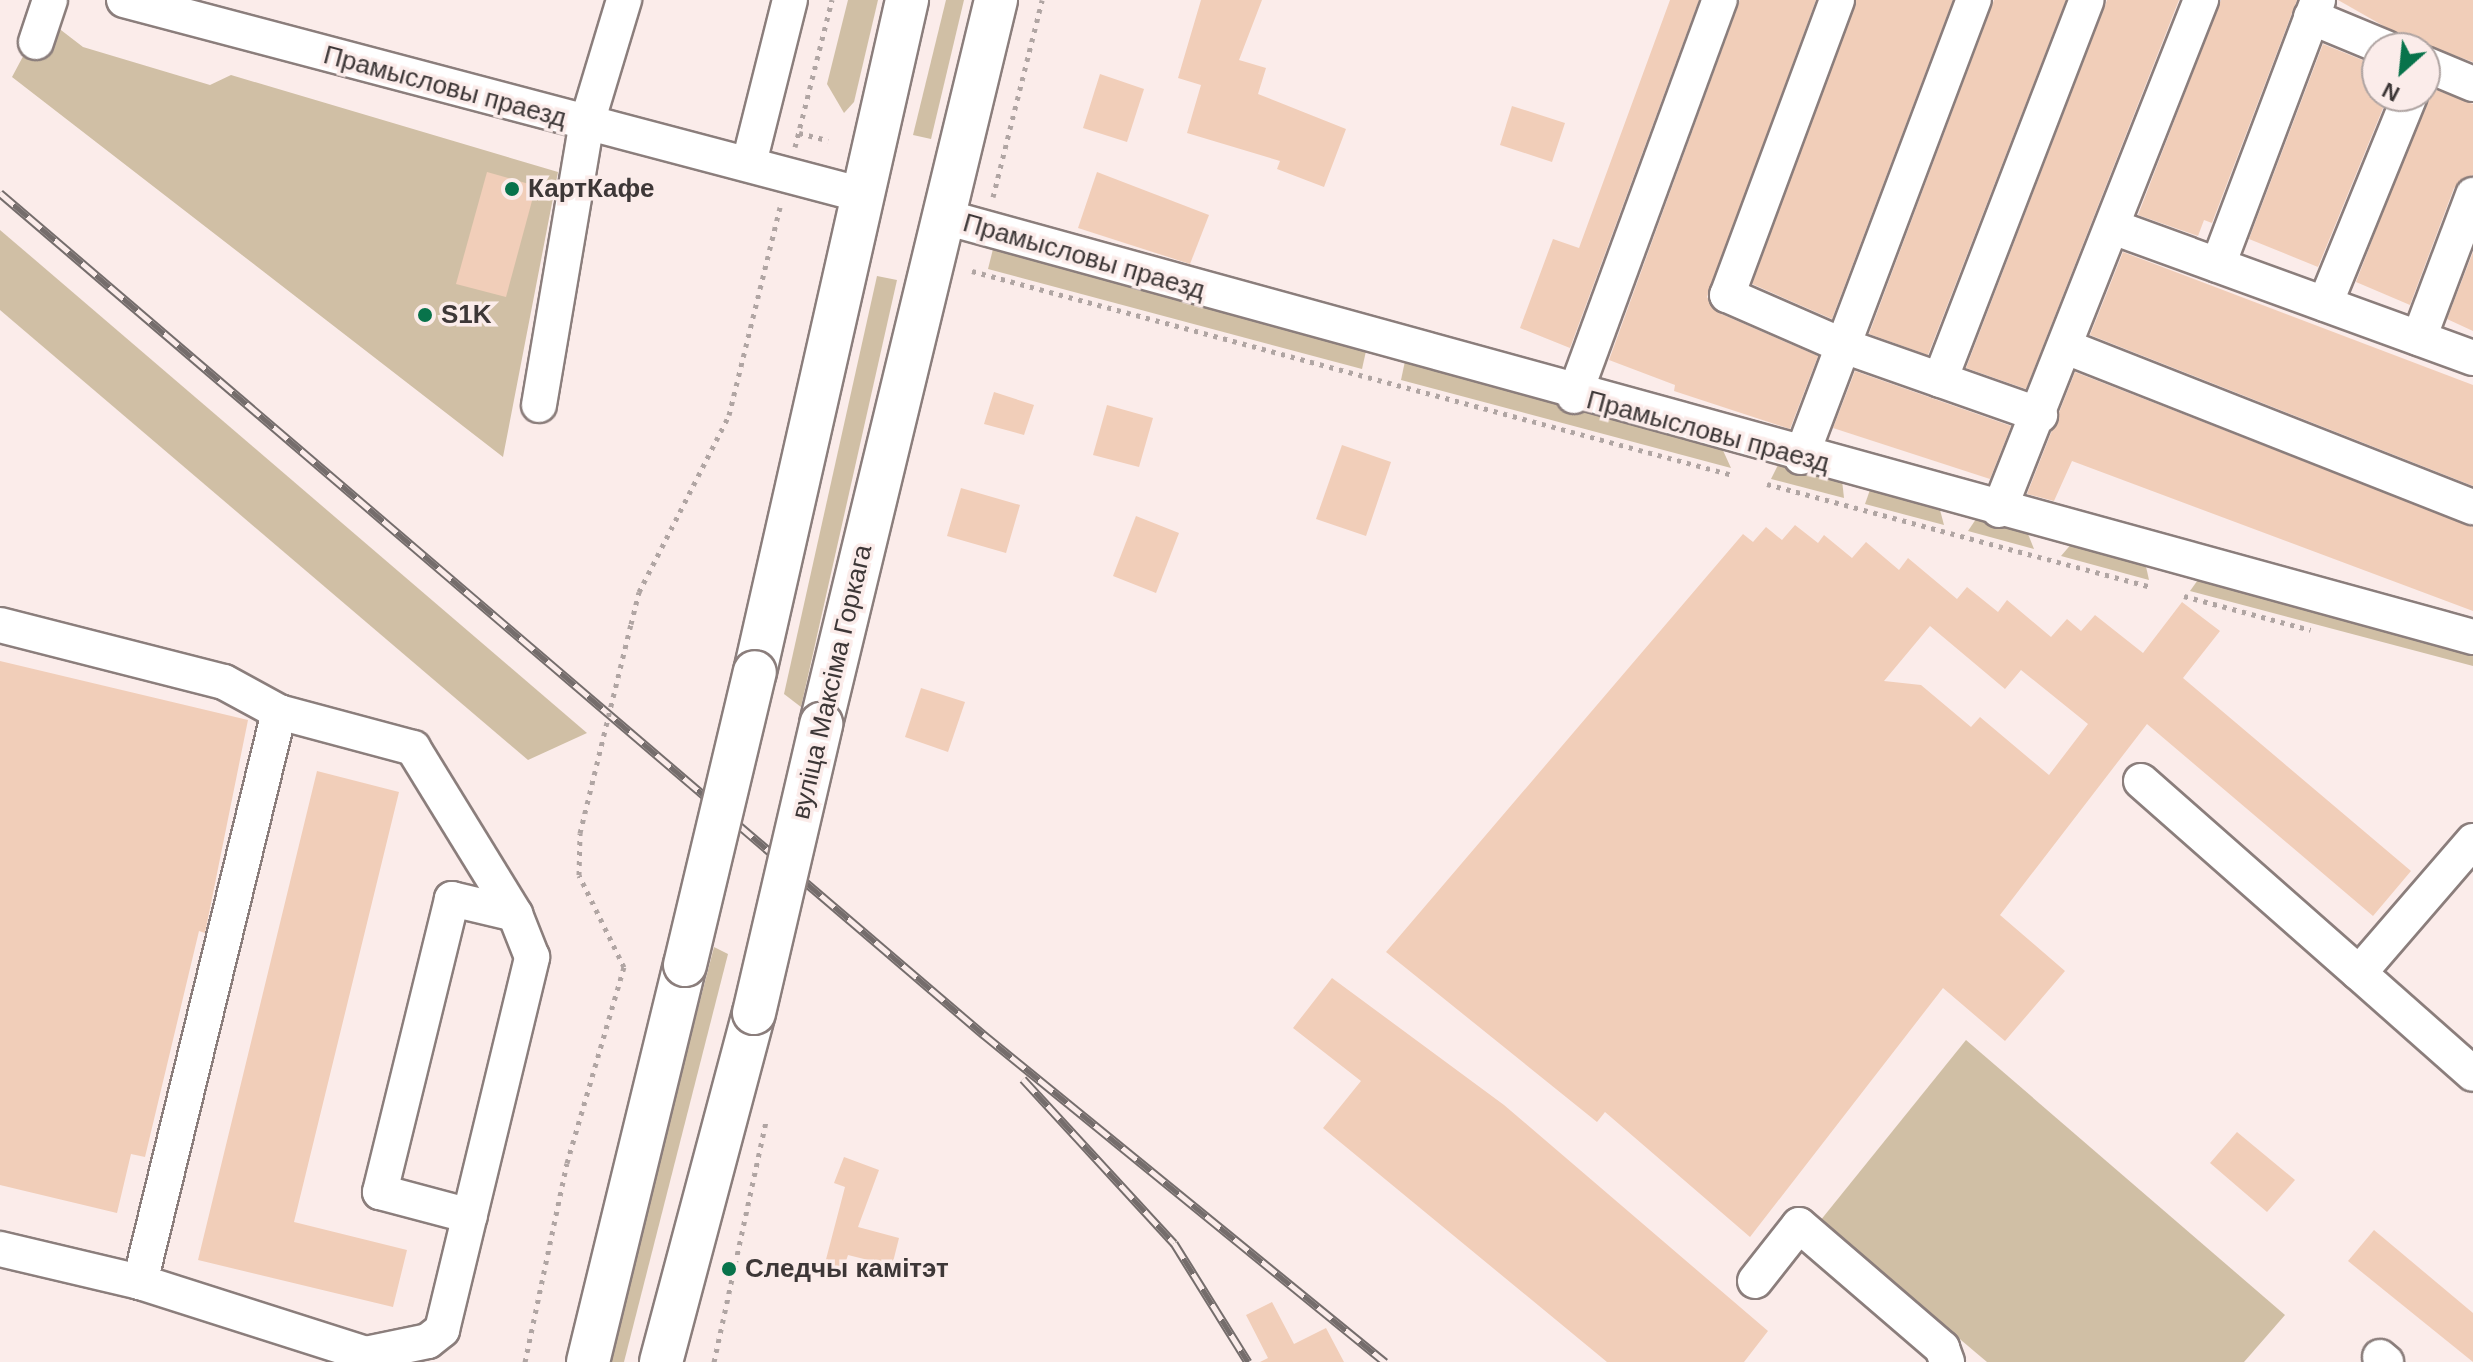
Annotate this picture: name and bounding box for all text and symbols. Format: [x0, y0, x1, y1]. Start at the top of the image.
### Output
north arrow [2361, 32, 2441, 112]
street label: Прамысловы праезд [320, 40, 570, 134]
text: N [2378, 77, 2404, 107]
place label: КартКафе [528, 173, 654, 205]
marker: КартКафе [503, 180, 521, 198]
street label: Прамысловы праезд [959, 208, 1209, 306]
place label: S1K [441, 299, 492, 331]
marker: S1K [416, 306, 434, 324]
street label: Прамысловы праезд [1583, 385, 1833, 479]
street label: вуліца Максіма Горкага [785, 542, 879, 822]
place label: Следчы камітэт [745, 1253, 949, 1285]
marker: Следчы камітэт [720, 1260, 738, 1278]

